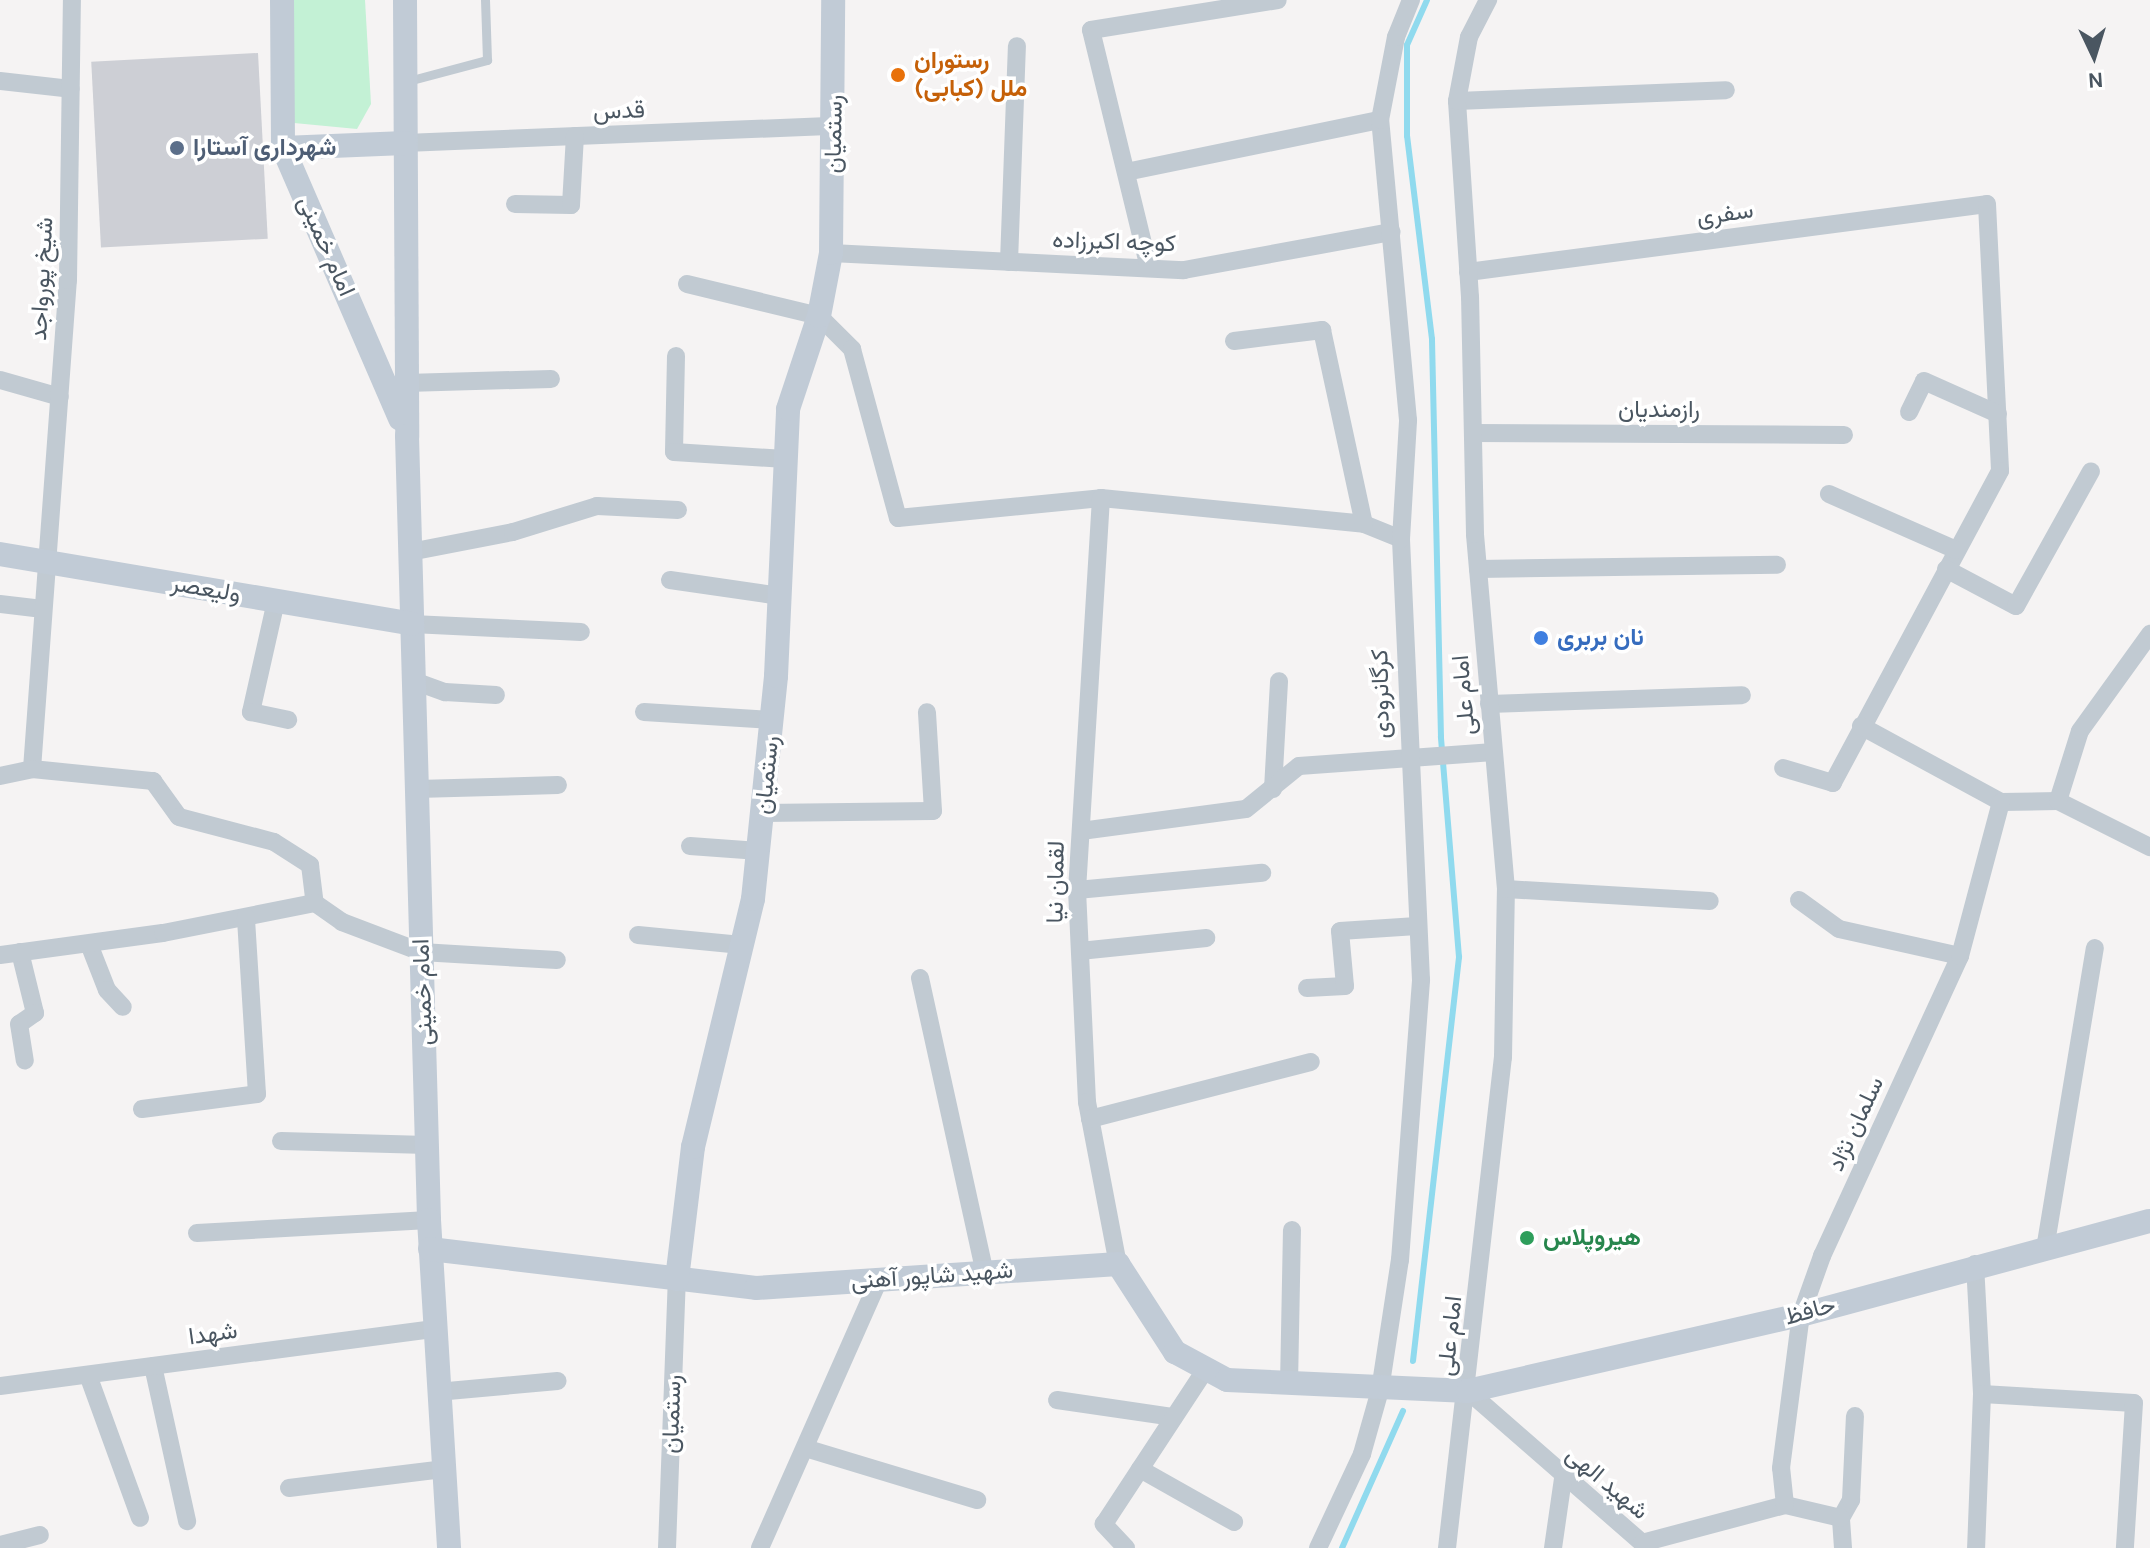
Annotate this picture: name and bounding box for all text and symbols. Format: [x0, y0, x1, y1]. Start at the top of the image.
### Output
north arrow [2054, 16, 2134, 96]
place label: رستوران ملل (کبابی) [914, 47, 1027, 103]
marker: رستوران ملل (کبابی) [889, 66, 907, 84]
text: N [2087, 66, 2104, 93]
street label: رستمیان [819, 94, 849, 174]
street label: قدس [592, 96, 646, 126]
place label: شهرداری آستارا [193, 134, 336, 162]
marker: شهرداری آستارا [168, 139, 186, 157]
street label: امام خمینی [291, 191, 361, 301]
street label: سفری [1695, 196, 1755, 232]
street label: شیخ پورواجد [24, 217, 60, 341]
street label: کوچه اکبرزاده [1052, 225, 1176, 259]
street label: رازمندیان [1618, 396, 1700, 424]
street label: ولیعصر [169, 569, 243, 609]
place label: نان بربری [1557, 624, 1644, 652]
marker: نان بربری [1532, 629, 1550, 647]
street label: کرگانرودی [1366, 649, 1396, 739]
street label: امام علی [1446, 654, 1482, 736]
street label: رستمیان [749, 734, 785, 816]
street label: لقمان نیا [1041, 840, 1071, 924]
street label: امام خمینی [407, 938, 439, 1046]
street label: سلمان نژاد [1822, 1072, 1890, 1176]
place label: هیروپلاس [1543, 1224, 1641, 1252]
marker: هیروپلاس [1518, 1229, 1536, 1247]
street label: شهید شاپور آهنی [850, 1256, 1014, 1296]
street label: حافظ [1781, 1290, 1839, 1332]
street label: امام علی [1431, 1295, 1469, 1377]
street label: شهدا [187, 1316, 239, 1352]
street label: رستمیان [656, 1374, 688, 1454]
street label: شهید الهی [1560, 1440, 1654, 1526]

